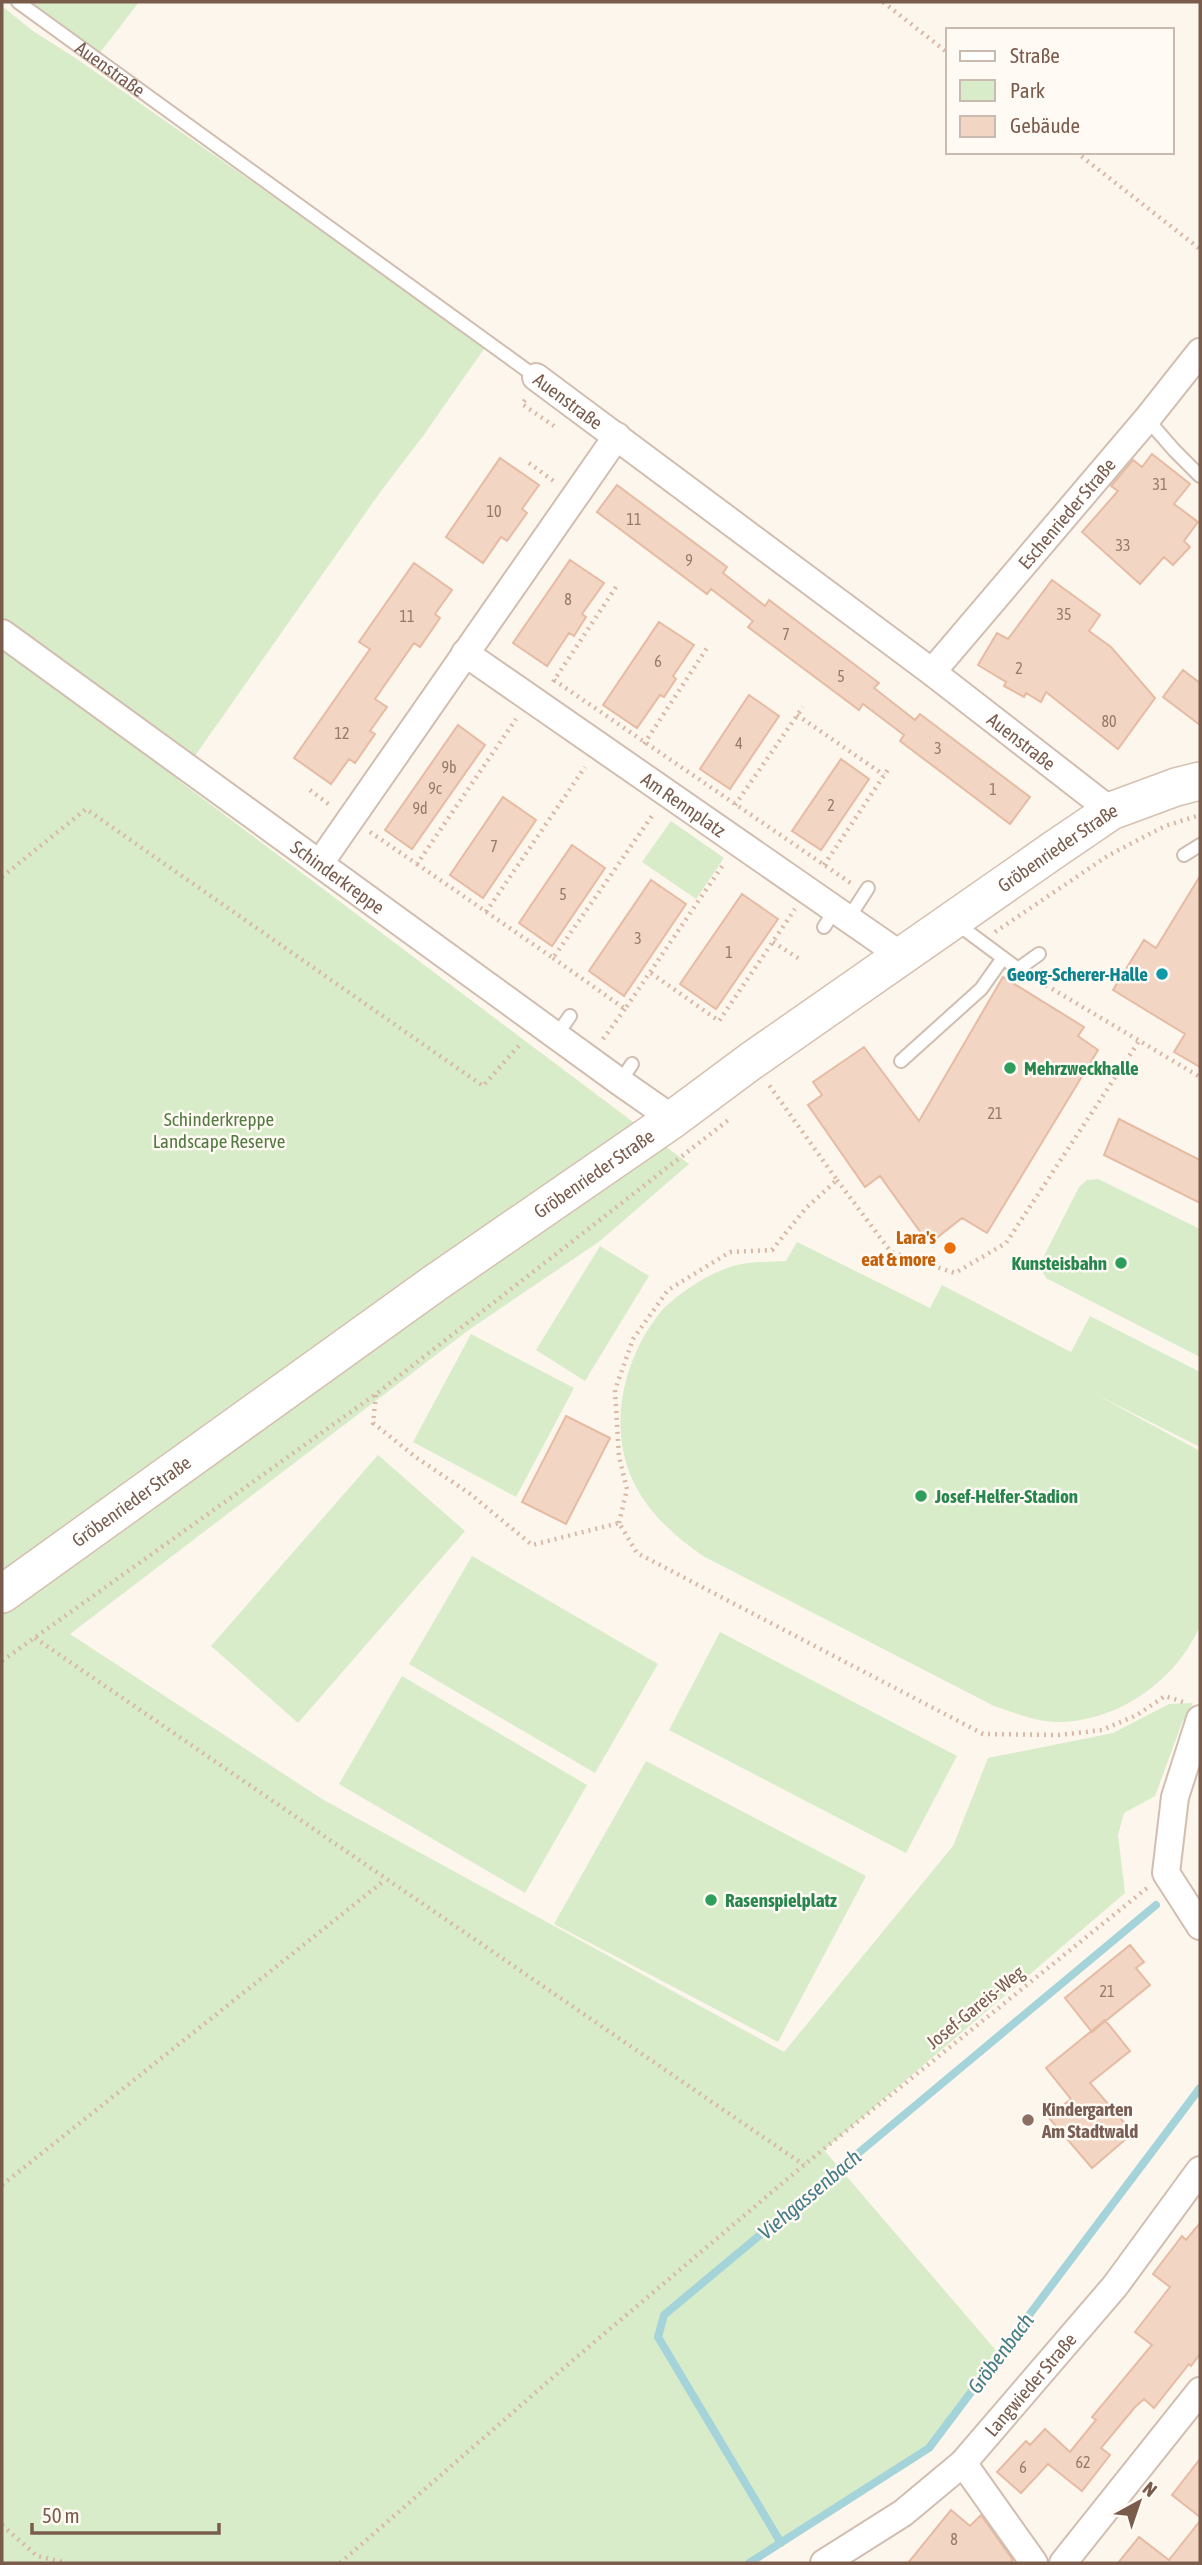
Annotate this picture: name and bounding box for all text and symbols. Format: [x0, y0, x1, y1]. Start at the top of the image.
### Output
legend [946, 28, 1174, 154]
street label: Auenstraße [71, 36, 149, 101]
text: Straße [1010, 43, 1060, 67]
text: Park [1010, 78, 1045, 102]
text: Gebäude [1010, 113, 1080, 137]
street label: Auenstraße [529, 368, 607, 434]
street label: Eschenrieder Straße [1013, 454, 1120, 573]
house number: 31 [1152, 475, 1168, 493]
house number: 10 [486, 502, 502, 520]
house number: 11 [626, 510, 642, 528]
house number: 33 [1115, 536, 1131, 554]
house number: 9 [685, 551, 693, 569]
house number: 8 [564, 590, 572, 608]
house number: 35 [1056, 605, 1072, 623]
house number: 11 [399, 607, 415, 625]
house number: 7 [782, 625, 790, 643]
house number: 6 [654, 652, 662, 670]
house number: 2 [1015, 659, 1023, 677]
house number: 5 [837, 667, 845, 685]
street label: Auenstraße [983, 708, 1060, 775]
house number: 80 [1101, 712, 1117, 730]
house number: 12 [334, 724, 350, 742]
house number: 4 [735, 734, 743, 752]
house number: 3 [934, 739, 942, 757]
house number: 9b [441, 758, 457, 776]
street label: Am Rennplatz [637, 768, 730, 841]
house number: 9c [428, 779, 442, 797]
house number: 1 [989, 780, 997, 798]
house number: 2 [827, 796, 835, 814]
house number: 9d [412, 799, 428, 817]
street label: Gröbenrieder Straße [993, 799, 1120, 897]
street label: Schinderkreppe [287, 836, 389, 918]
house number: 7 [490, 837, 498, 855]
house number: 5 [559, 885, 567, 903]
house number: 3 [634, 929, 642, 947]
house number: 1 [725, 943, 733, 961]
place label: Georg-Scherer-Halle [1007, 963, 1148, 985]
marker: Georg-Scherer-Halle [1154, 966, 1170, 982]
place label: Mehrzweckhalle [1024, 1057, 1139, 1079]
marker: Mehrzweckhalle [1002, 1060, 1018, 1076]
house number: 21 [987, 1104, 1003, 1122]
park label: Schinderkreppe Landscape Reserve [153, 1108, 285, 1152]
street label: Gröbenrieder Straße [530, 1124, 658, 1223]
place label: Lara's eat & more [861, 1226, 936, 1270]
marker: Lara's eat & more [942, 1240, 958, 1256]
place label: Kunsteisbahn [1012, 1252, 1107, 1274]
marker: Kunsteisbahn [1113, 1255, 1129, 1271]
street label: Gröbenrieder Straße [67, 1451, 195, 1551]
place label: Josef-Helfer-Stadion [934, 1485, 1078, 1507]
marker: Josef-Helfer-Stadion [913, 1488, 929, 1504]
place label: Rasenspielplatz [725, 1889, 837, 1911]
marker: Rasenspielplatz [703, 1892, 719, 1908]
street label: Josef-Gareis-Weg [922, 1960, 1029, 2053]
house number: 21 [1099, 1982, 1115, 2000]
place label: Kindergarten Am Stadtwald [1041, 2098, 1138, 2142]
marker: Kindergarten Am Stadtwald [1020, 2112, 1036, 2128]
water label: Viehgassenbach [753, 2144, 865, 2244]
water label: Gröbenbach [962, 2308, 1038, 2398]
street label: Langwieder Straße [980, 2329, 1081, 2441]
house number: 62 [1075, 2453, 1091, 2471]
house number: 6 [1019, 2458, 1027, 2476]
north arrow [1104, 2467, 1174, 2537]
text: N [1139, 2477, 1161, 2501]
scale bar [32, 2492, 219, 2536]
text: 50 m [42, 2503, 80, 2527]
house number: 8 [950, 2530, 958, 2548]

